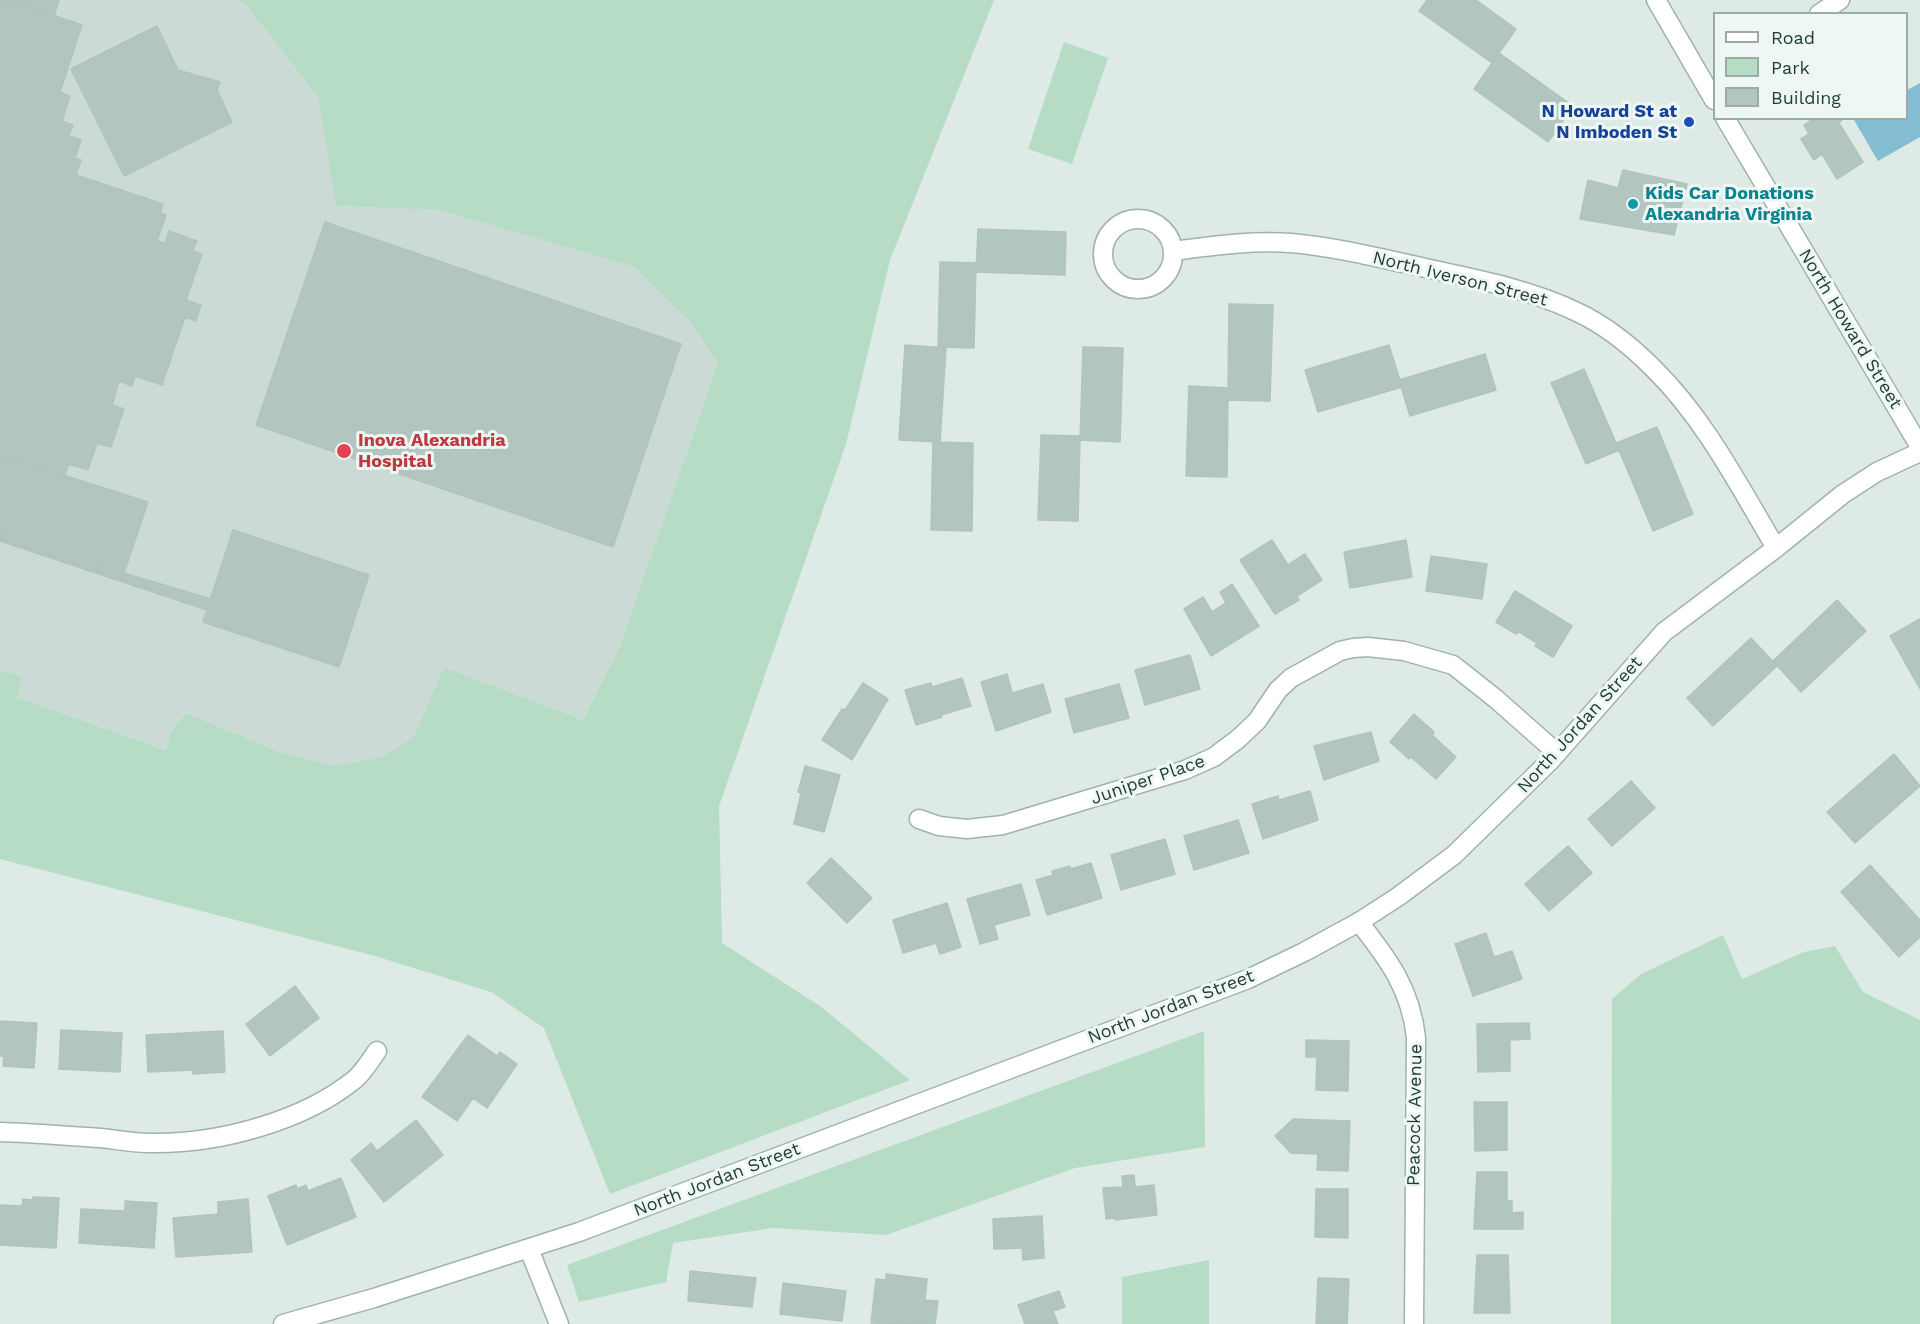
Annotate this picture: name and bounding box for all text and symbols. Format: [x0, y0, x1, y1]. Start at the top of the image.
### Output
legend [1713, 12, 1908, 120]
text: Road [1771, 27, 1815, 48]
text: Park [1771, 57, 1810, 78]
text: Building [1771, 87, 1841, 108]
place label: N Howard St at N Imboden St [1542, 101, 1677, 144]
marker: N Howard St at N Imboden St [1682, 115, 1696, 129]
place label: Kids Car Donations Alexandria Virginia [1645, 183, 1814, 226]
marker: Kids Car Donations Alexandria Virginia [1626, 197, 1640, 211]
street label: North Howard Street [1794, 245, 1906, 413]
street label: North Iverson Street [1370, 247, 1550, 311]
place label: Inova Alexandria Hospital [358, 430, 506, 472]
marker: Inova Alexandria Hospital [335, 442, 353, 460]
street label: North Jordan Street [1513, 652, 1647, 798]
street label: Juniper Place [1088, 750, 1208, 810]
street label: North Jordan Street [1085, 965, 1257, 1049]
street label: Peacock Avenue [1403, 1044, 1427, 1186]
street label: North Jordan Street [631, 1138, 803, 1222]

